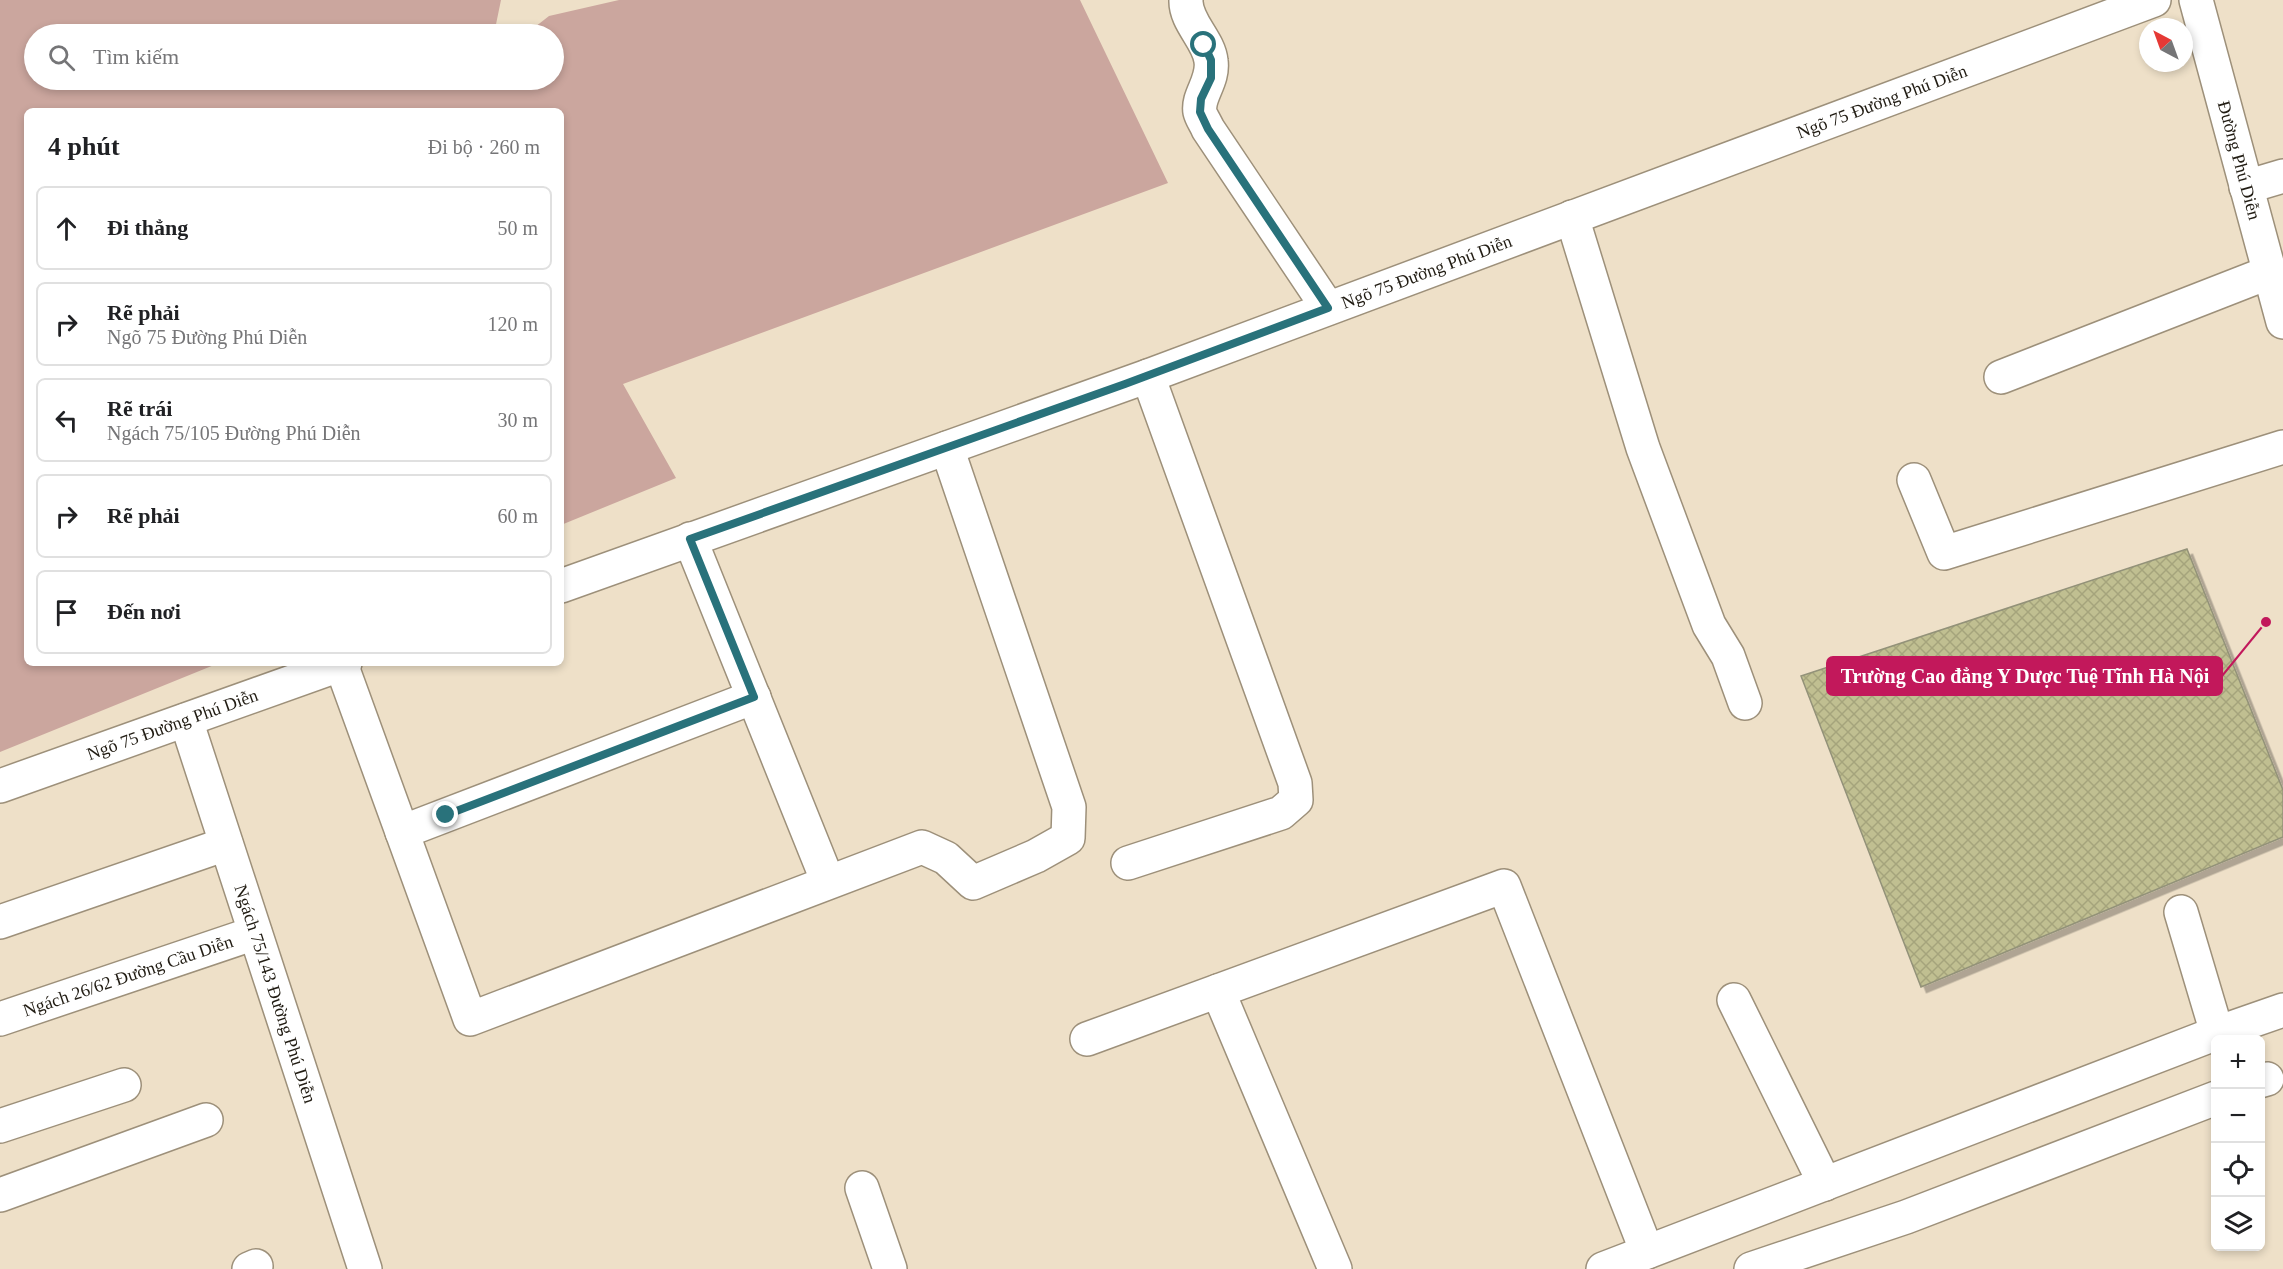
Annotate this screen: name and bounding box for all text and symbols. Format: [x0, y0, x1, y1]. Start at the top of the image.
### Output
north arrow [2139, 18, 2193, 72]
search box [24, 24, 564, 90]
route start [1190, 31, 1216, 57]
icon: search [45, 41, 78, 74]
text: Tìm kiếm [93, 44, 179, 69]
street label: Ngõ 75 Đường Phú Diễn [1794, 61, 1970, 143]
street label: Đường Phú Diễn [2214, 99, 2265, 222]
text: 4 phút [48, 132, 120, 161]
text: Đi bộ · 260 m [428, 136, 540, 158]
icon: ahead [50, 212, 83, 245]
text: Đi thẳng [107, 215, 188, 240]
text: 50 m [497, 217, 538, 239]
street label: Ngõ 75 Đường Phú Diễn [1339, 231, 1515, 313]
text: Rẽ phải [107, 300, 180, 325]
icon: right [50, 308, 83, 341]
text: 120 m [487, 313, 538, 335]
text: Ngõ 75 Đường Phú Diễn [107, 326, 307, 348]
text: Rẽ trái [107, 396, 172, 421]
icon: left [50, 404, 83, 437]
text: 30 m [497, 409, 538, 431]
text: Ngách 75/105 Đường Phú Diễn [107, 422, 361, 444]
icon: right [50, 500, 83, 533]
text: Rẽ phải [107, 503, 180, 528]
text: 60 m [497, 505, 538, 527]
icon: arrive [50, 596, 83, 629]
text: Đến nơi [107, 599, 181, 624]
callout: Trường Cao đẳng Y Dược Tuệ Tĩnh Hà Nội [1827, 657, 2222, 695]
text: Trường Cao đẳng Y Dược Tuệ Tĩnh Hà Nội [1841, 665, 2210, 688]
street label: Ngõ 75 Đường Phú Diễn [84, 685, 261, 764]
route end [432, 801, 458, 827]
street label: Ngách 75/143 Đường Phú Diễn [230, 882, 320, 1105]
street label: Ngách 26/62 Đường Cầu Diễn [20, 931, 236, 1021]
map controls [2211, 1035, 2265, 1251]
button: + [2211, 1035, 2265, 1089]
button: − [2211, 1089, 2265, 1143]
button: locate [2211, 1143, 2265, 1197]
button: layers [2211, 1197, 2265, 1251]

